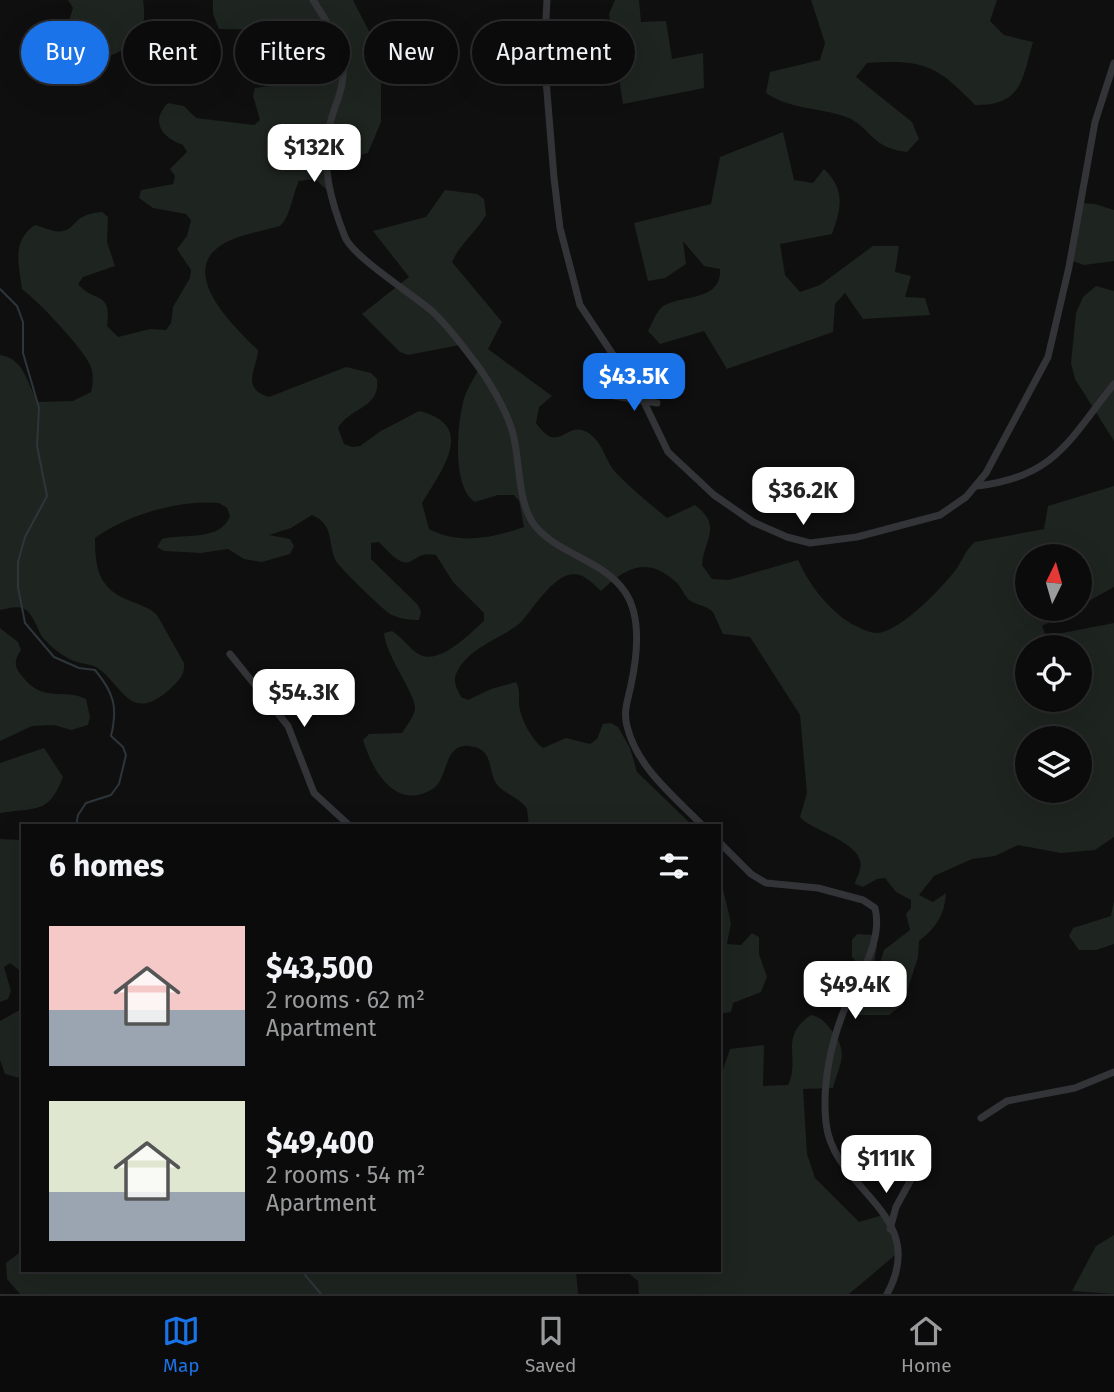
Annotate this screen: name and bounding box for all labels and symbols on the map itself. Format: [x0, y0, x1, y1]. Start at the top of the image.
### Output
pin: $132K [265, 124, 363, 184]
pin: $43.5K [577, 354, 691, 413]
pin: $36.2K [746, 468, 860, 527]
north arrow [1015, 544, 1092, 621]
pin: $54.3K [247, 670, 361, 729]
pin: $49.4K [798, 962, 912, 1021]
pin: $111K [837, 1136, 935, 1195]

